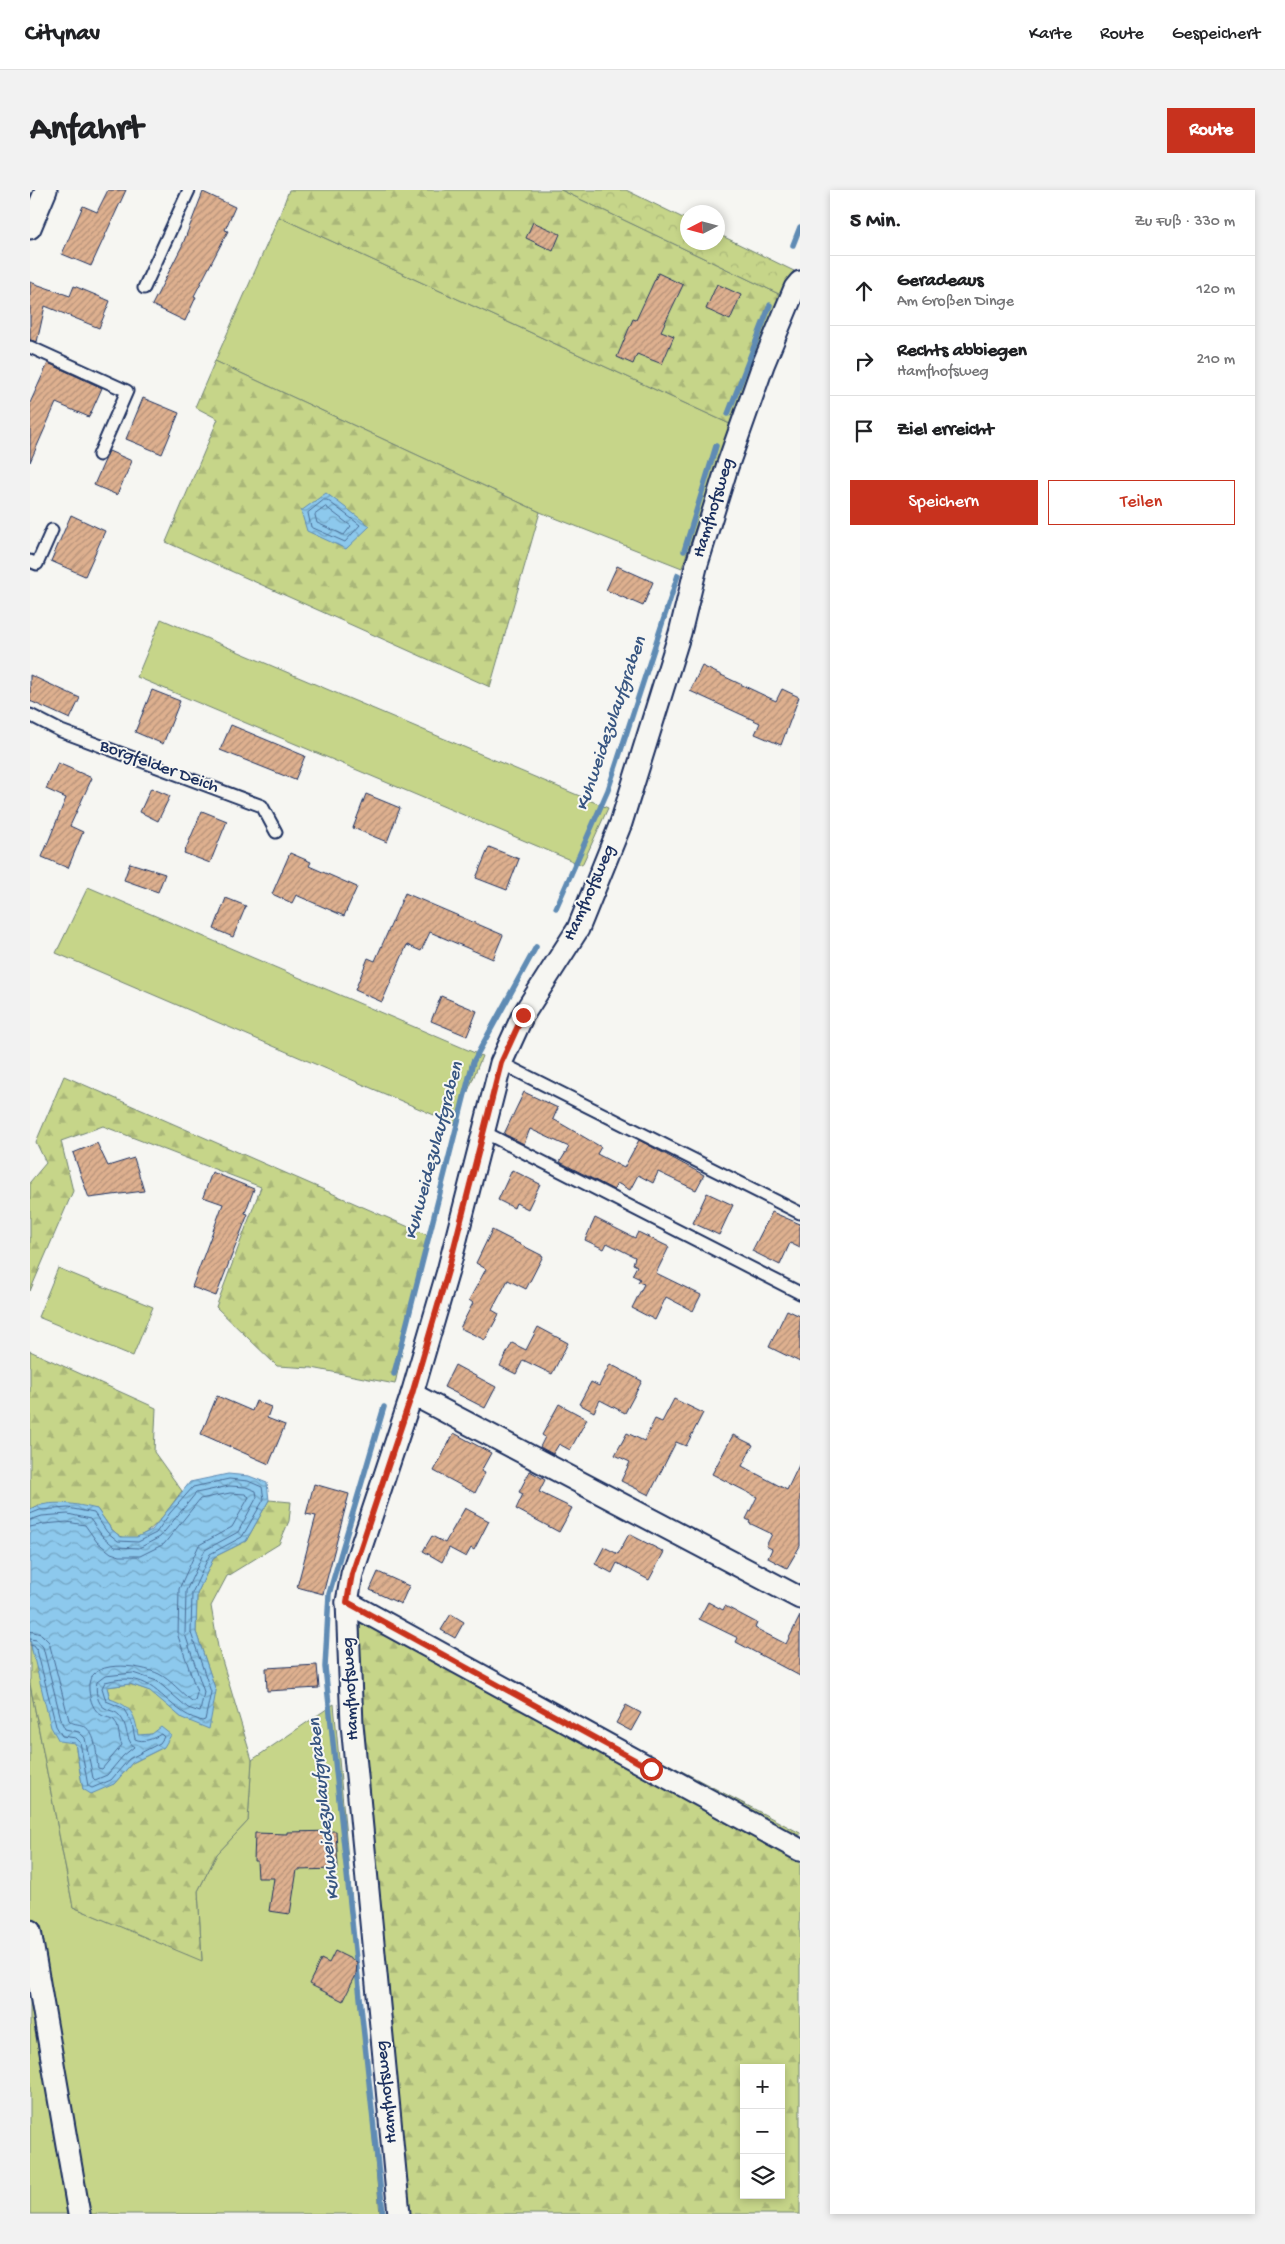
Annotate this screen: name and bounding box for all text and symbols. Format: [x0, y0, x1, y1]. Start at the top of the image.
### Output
text: Citynav [25, 20, 100, 49]
text: Karte [1029, 24, 1072, 45]
text: Route [1100, 24, 1144, 45]
text: Gespeichert [1172, 24, 1260, 45]
button: Route [1167, 108, 1255, 153]
text: Anfahrt [30, 110, 143, 151]
north arrow [680, 205, 725, 250]
text: 5 Min. [850, 210, 902, 235]
text: Zu Fuß · 330 m [1134, 213, 1235, 232]
text: Geradeaus [897, 270, 983, 293]
icon: ahead [850, 277, 878, 305]
text: 120 m [1196, 281, 1235, 300]
text: Am Großen Dinge [897, 293, 1014, 312]
text: Rechts abbiegen [897, 340, 1027, 363]
icon: right [850, 347, 878, 375]
text: 210 m [1196, 351, 1235, 370]
text: Hamfhofsweg [897, 363, 989, 382]
icon: arrive [850, 417, 878, 445]
text: Ziel erreicht [897, 419, 994, 442]
street label: Hamfhofsweg [689, 456, 739, 560]
button: Speichern [850, 480, 1038, 525]
button: Teilen [1048, 480, 1235, 525]
water label: Kuhweidezulaufgraben [571, 633, 653, 814]
street label: Borgfelder Deich [96, 735, 222, 798]
street label: Hamfhofsweg [559, 842, 621, 944]
route end [512, 1004, 535, 1027]
water label: Kuhweidezulaufgraben [400, 1059, 470, 1242]
street label: Hamfhofsweg [338, 1637, 364, 1741]
water label: Kuhweidezulaufgraben [304, 1716, 346, 1901]
route start [640, 1758, 663, 1781]
street label: Hamfhofsweg [371, 2040, 403, 2144]
map controls [740, 2064, 785, 2199]
button: + [740, 2064, 785, 2109]
button: − [740, 2109, 785, 2154]
button: layers [740, 2154, 785, 2199]

